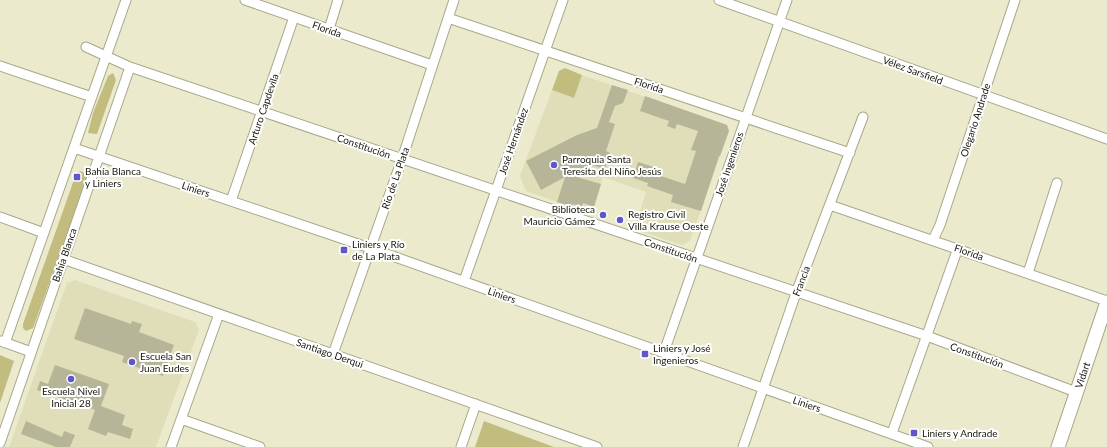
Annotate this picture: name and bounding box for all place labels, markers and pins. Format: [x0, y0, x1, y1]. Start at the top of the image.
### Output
place label: Parroquia Santa Teresita del Niño Jesús [562, 153, 661, 177]
marker: Parroquia Santa Teresita del Niño Jesús [549, 160, 559, 170]
place label: Bahía Blanca y Liniers [85, 165, 141, 189]
marker: Bahía Blanca y Liniers [72, 172, 82, 182]
place label: Biblioteca Mauricio Gámez [524, 203, 595, 227]
place label: Registro Civil Villa Krause Oeste [628, 208, 709, 232]
marker: Biblioteca Mauricio Gámez [598, 210, 608, 220]
marker: Registro Civil Villa Krause Oeste [615, 215, 625, 225]
place label: Liniers y Río de La Plata [352, 238, 405, 262]
marker: Liniers y Río de La Plata [339, 245, 349, 255]
place label: Liniers y José Ingenieros [653, 342, 711, 366]
marker: Liniers y José Ingenieros [640, 349, 650, 359]
place label: Escuela San Juan Eudes [140, 350, 191, 374]
marker: Escuela San Juan Eudes [127, 357, 137, 367]
marker: Escuela Nivel Inicial 28 [66, 374, 76, 384]
place label: Escuela Nivel Inicial 28 [42, 385, 100, 409]
place label: Liniers y Andrade [922, 427, 998, 439]
marker: Liniers y Andrade [909, 428, 919, 438]

